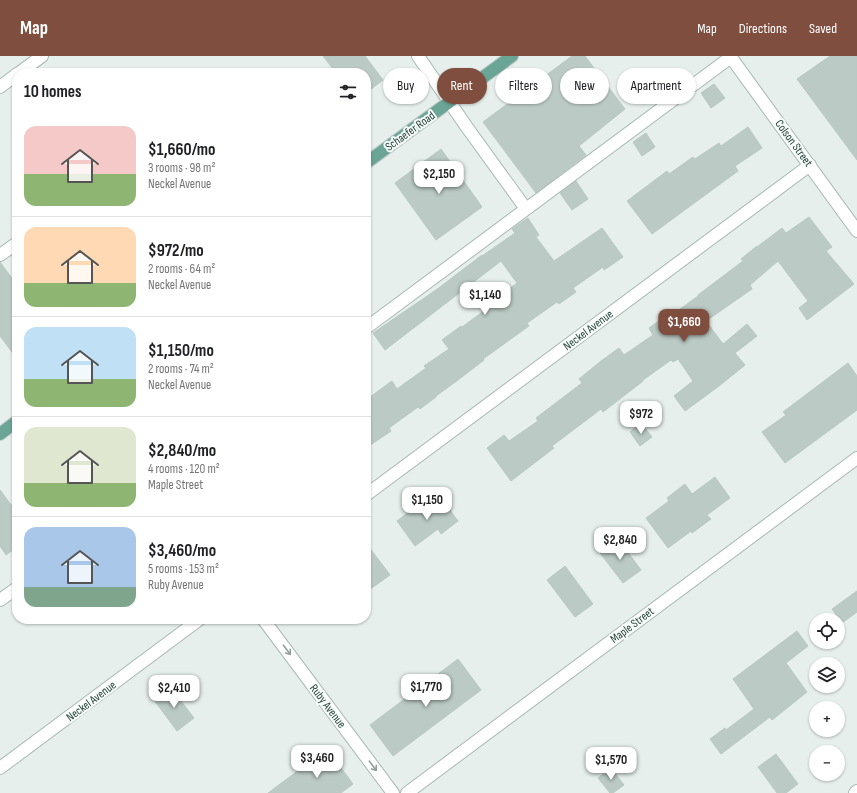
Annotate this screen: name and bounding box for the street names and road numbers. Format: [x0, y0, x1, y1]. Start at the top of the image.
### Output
street label: Schaefer Road [382, 108, 438, 154]
street label: Colson Street [771, 117, 816, 170]
street label: Neckel Avenue [560, 307, 616, 354]
street label: Maple Street [607, 604, 657, 647]
street label: Neckel Avenue [63, 678, 119, 725]
street label: Ruby Avenue [306, 681, 349, 731]

